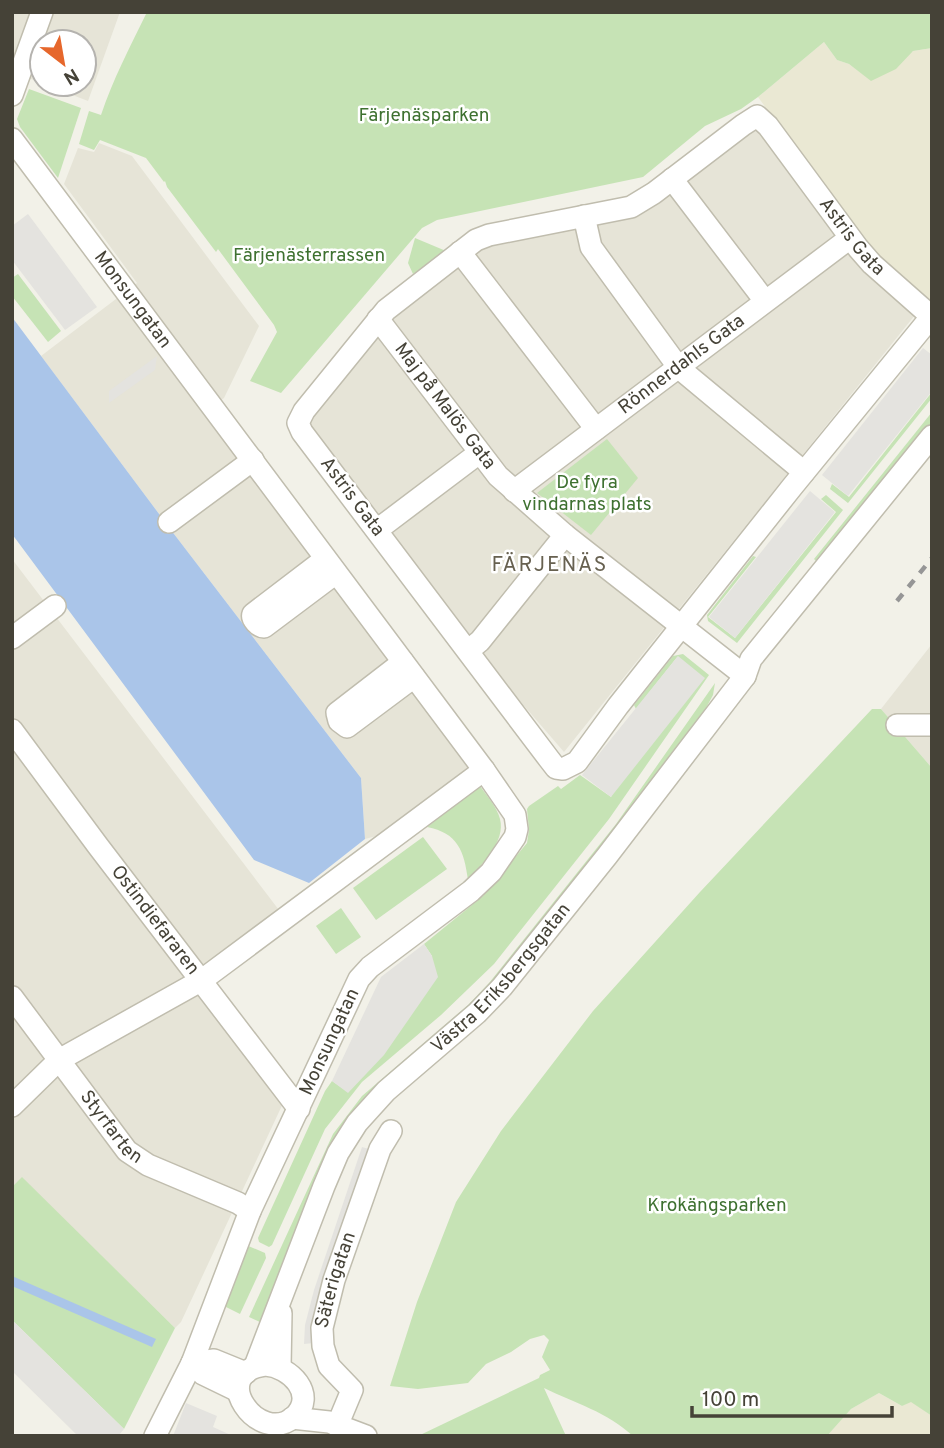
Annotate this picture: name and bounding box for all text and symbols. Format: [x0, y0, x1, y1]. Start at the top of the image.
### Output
north arrow [28, 28, 98, 98]
text: N [59, 62, 83, 90]
park label: Färjenäsparken [358, 104, 490, 128]
street label: Astris Gata [813, 193, 889, 281]
park label: Färjenästerrassen [233, 244, 385, 268]
street label: Monsungatan [88, 246, 177, 353]
street label: Rönnerdahls Gata [614, 309, 750, 420]
street label: Maj på Malös Gata [389, 338, 501, 475]
street label: Astris Gata [314, 453, 390, 541]
park label: De fyra vindarnas plats [522, 471, 652, 517]
district label: FÄRJENÄS [492, 552, 608, 579]
street label: Ostindiefararen [105, 861, 204, 980]
street label: Västra Eriksbergsgatan [426, 898, 576, 1059]
street label: Monsungatan [295, 985, 365, 1099]
street label: Styrfarten [74, 1086, 147, 1170]
park label: Krokängsparken [647, 1194, 787, 1218]
street label: Säterigatan [310, 1229, 362, 1331]
scale bar [692, 1374, 892, 1418]
text: 100 m [702, 1387, 759, 1414]

